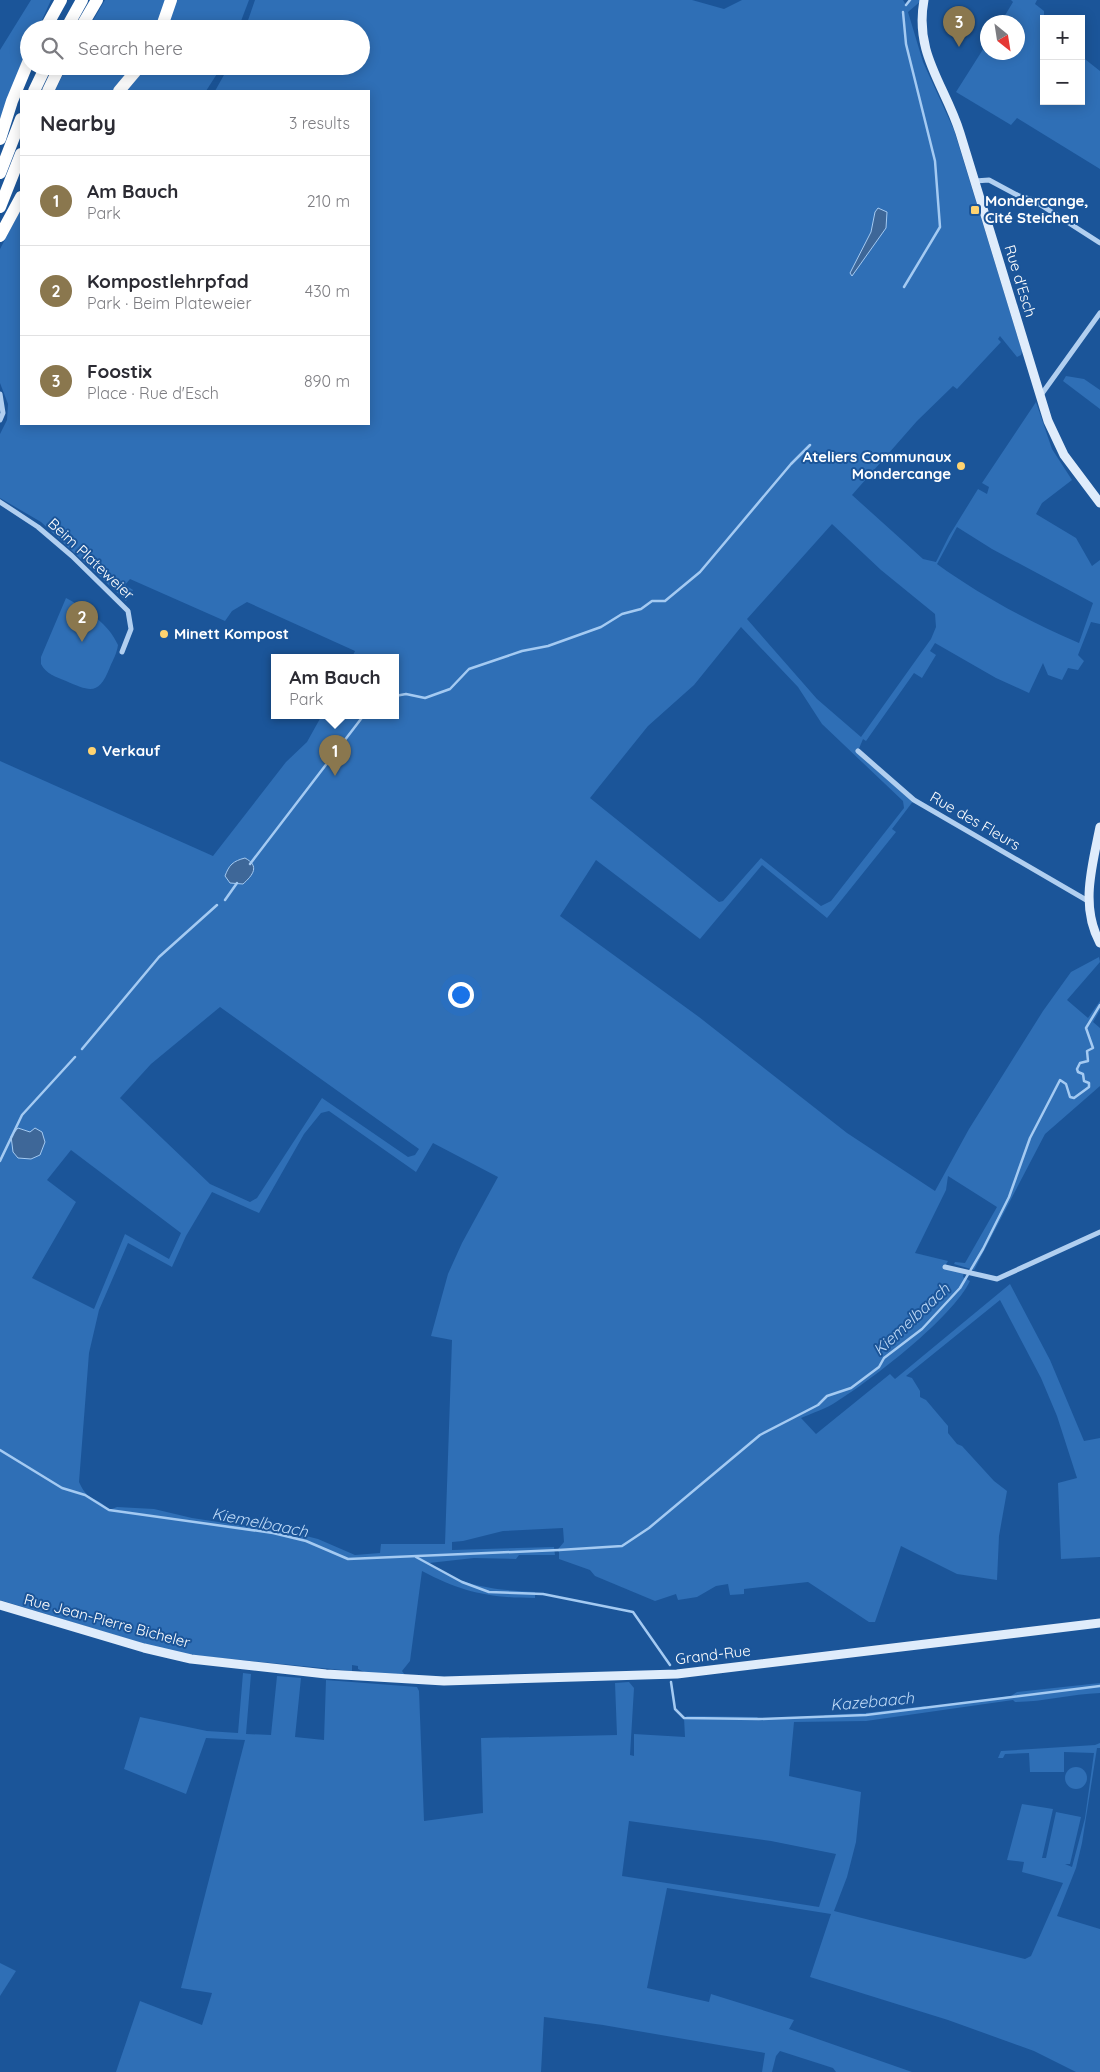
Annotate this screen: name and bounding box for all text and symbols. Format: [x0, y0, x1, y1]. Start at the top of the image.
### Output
pin: 3 [943, 6, 975, 47]
north arrow [980, 15, 1025, 60]
map controls [1040, 15, 1085, 105]
button: + [1040, 15, 1085, 60]
search box [20, 20, 370, 75]
icon: search [38, 34, 66, 62]
text: Search here [78, 36, 183, 60]
button: − [1040, 60, 1085, 105]
text: Nearby [40, 110, 116, 136]
text: 3 results [289, 113, 350, 133]
text: Am Bauch [87, 179, 178, 203]
text: 1 [53, 191, 59, 211]
text: 210 m [307, 191, 350, 211]
place label: Mondercange, Cité Steichen [985, 191, 1088, 227]
text: Park [87, 203, 121, 223]
marker: Mondercange, Cité Steichen [969, 204, 981, 216]
street label: Rue d'Esch [1000, 242, 1041, 319]
text: Kompostlehrpfad [87, 269, 249, 293]
text: 2 [51, 281, 61, 301]
text: 430 m [305, 281, 350, 301]
text: Park · Beim Plateweier [87, 293, 252, 313]
text: Foostix [87, 359, 152, 383]
text: 3 [52, 371, 60, 391]
text: 890 m [304, 371, 350, 391]
text: Place · Rue d'Esch [87, 383, 219, 403]
place label: Ateliers Communaux Mondercange [803, 447, 952, 483]
marker: Ateliers Communaux Mondercange [955, 460, 967, 472]
street label: Beim Plateweier [44, 514, 139, 604]
pin: 2 [66, 601, 98, 642]
place label: Minett Kompost [174, 624, 289, 643]
marker: Minett Kompost [158, 628, 170, 640]
popup [271, 654, 399, 719]
text: Am Bauch [289, 665, 381, 689]
text: Park [289, 689, 323, 709]
pin: 1 [319, 735, 351, 776]
place label: Verkauf [102, 741, 161, 760]
marker: Verkauf [86, 745, 98, 757]
street label: Rue des Fleurs [927, 787, 1024, 854]
your location [448, 982, 474, 1008]
water label: Kiemelbaach [869, 1278, 954, 1359]
water label: Kiemelbaach [210, 1503, 311, 1541]
street label: Rue Jean-Pierre Bicheler [22, 1589, 193, 1652]
street label: Grand-Rue [674, 1640, 752, 1669]
water label: Kazebaach [829, 1687, 915, 1715]

